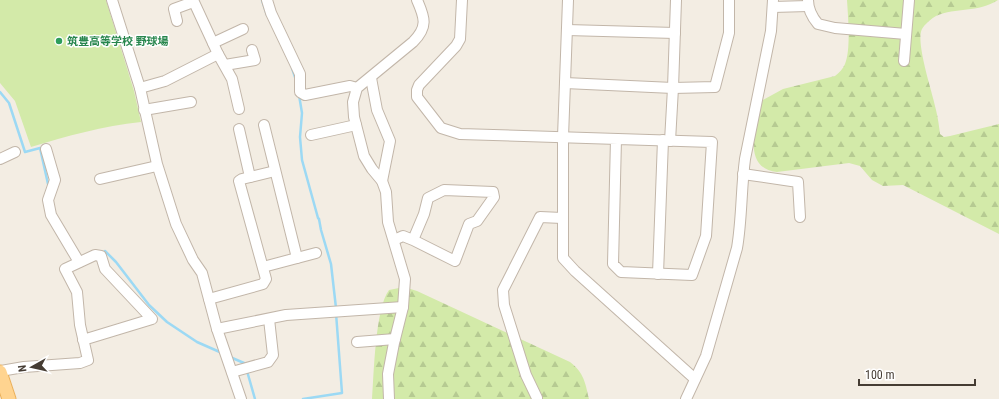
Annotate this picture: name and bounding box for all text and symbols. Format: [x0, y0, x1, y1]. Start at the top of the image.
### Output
place label: 筑豊高等学校 野球場 [67, 35, 169, 48]
marker: 筑豊高等学校 野球場 [54, 36, 64, 46]
north arrow [12, 347, 52, 387]
scale bar [859, 361, 975, 387]
text: N [16, 364, 29, 373]
text: 100 m [865, 368, 895, 382]

